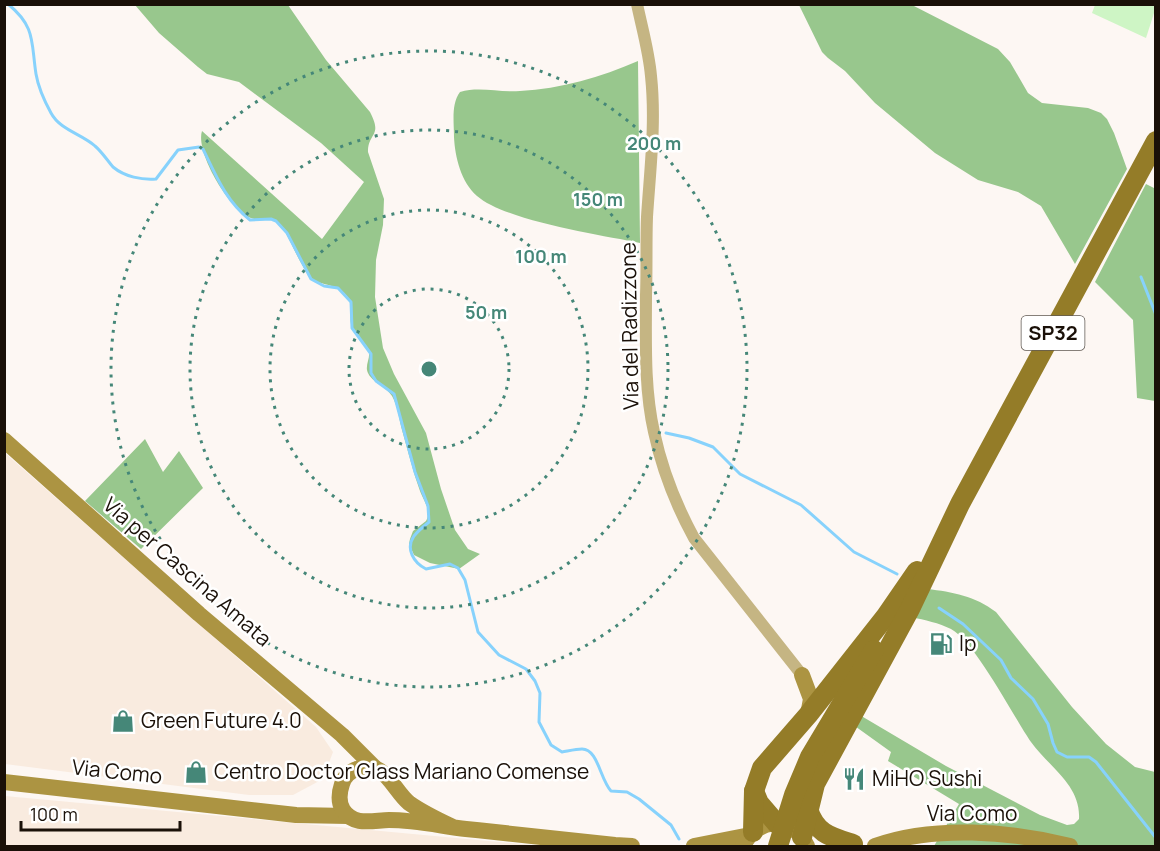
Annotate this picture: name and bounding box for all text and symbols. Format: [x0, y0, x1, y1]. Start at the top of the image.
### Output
text: 200 m [627, 131, 681, 155]
text: 150 m [573, 187, 623, 211]
street label: Via del Radizzone [614, 242, 644, 410]
text: 100 m [515, 244, 567, 268]
text: 50 m [465, 300, 507, 324]
road number: SP32 [1022, 316, 1084, 350]
centre of rings [419, 359, 439, 379]
street label: Via per Cascina Amata [97, 490, 278, 652]
place label: Ip [959, 629, 976, 657]
fuel station icon: Ip [928, 631, 954, 657]
place label: Green Future 4.0 [141, 706, 302, 734]
shop icon: Green Future 4.0 [110, 708, 136, 734]
street label: Via Como [71, 752, 164, 790]
place label: Centro Doctor Glass Mariano Comense [214, 757, 589, 785]
shop icon: Centro Doctor Glass Mariano Comense [183, 759, 209, 785]
place label: MiHO Sushi [872, 764, 982, 792]
restaurant icon: MiHO Sushi [841, 766, 867, 792]
scale bar [21, 794, 180, 832]
street label: Via Como [927, 799, 1017, 827]
text: 100 m [30, 802, 78, 826]

